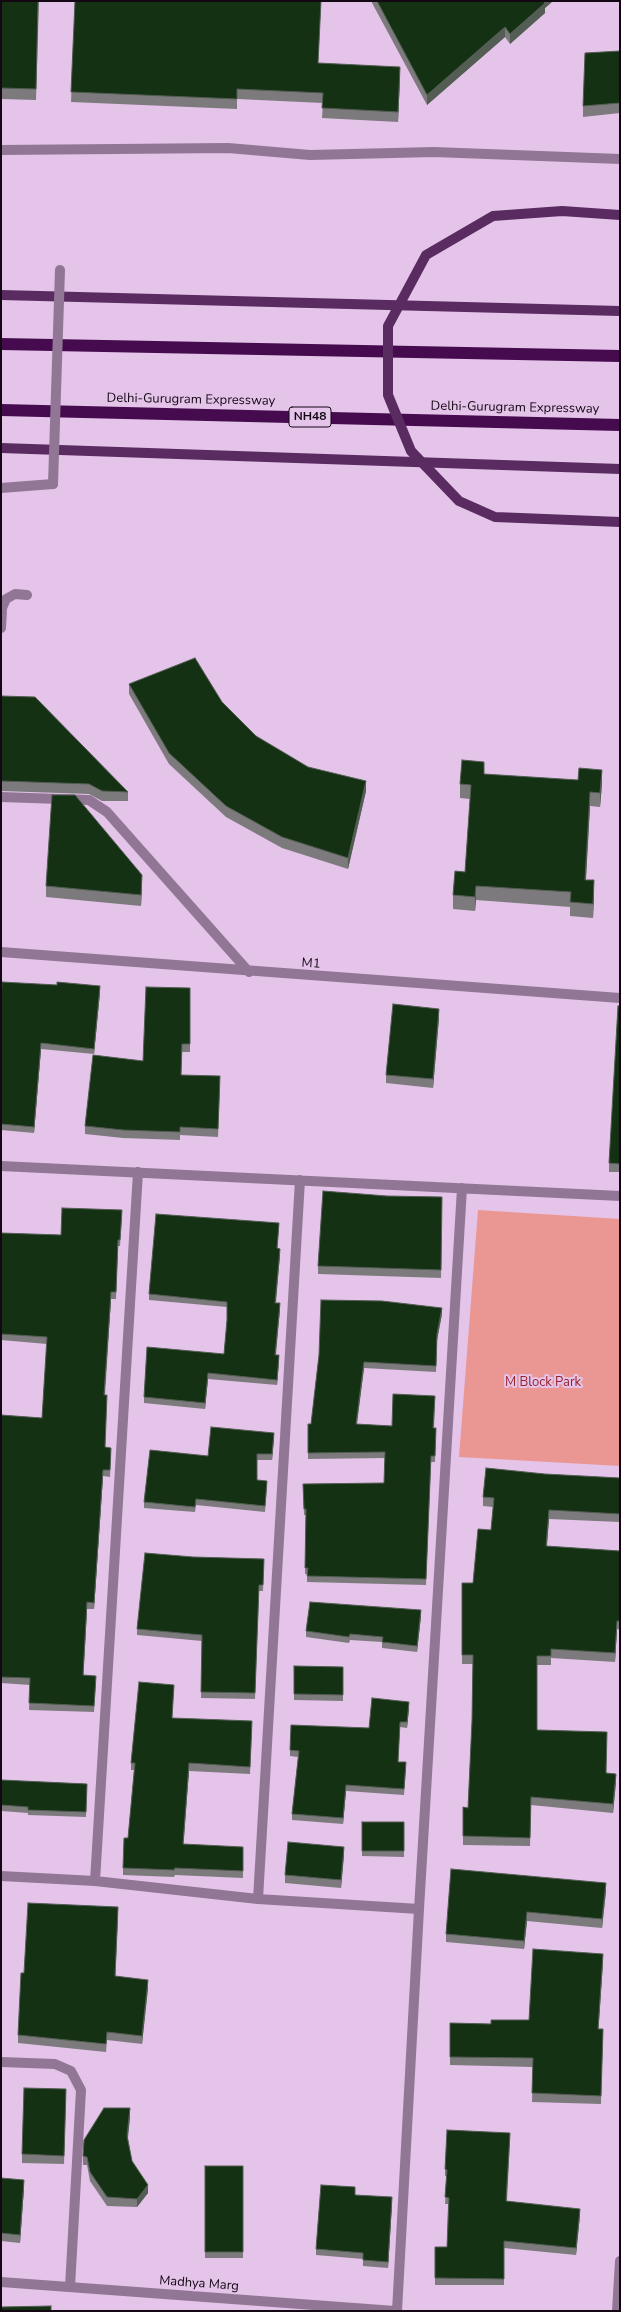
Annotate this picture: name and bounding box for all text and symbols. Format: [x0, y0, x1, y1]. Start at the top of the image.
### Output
street label: Delhi-Gurugram Expressway [107, 391, 275, 409]
street label: Delhi-Gurugram Expressway [431, 399, 599, 417]
road number: NH48 [289, 407, 331, 427]
street label: M1 [301, 956, 321, 972]
park label: M Block Park [505, 1375, 581, 1391]
street label: Madhya Marg [159, 2273, 239, 2295]

